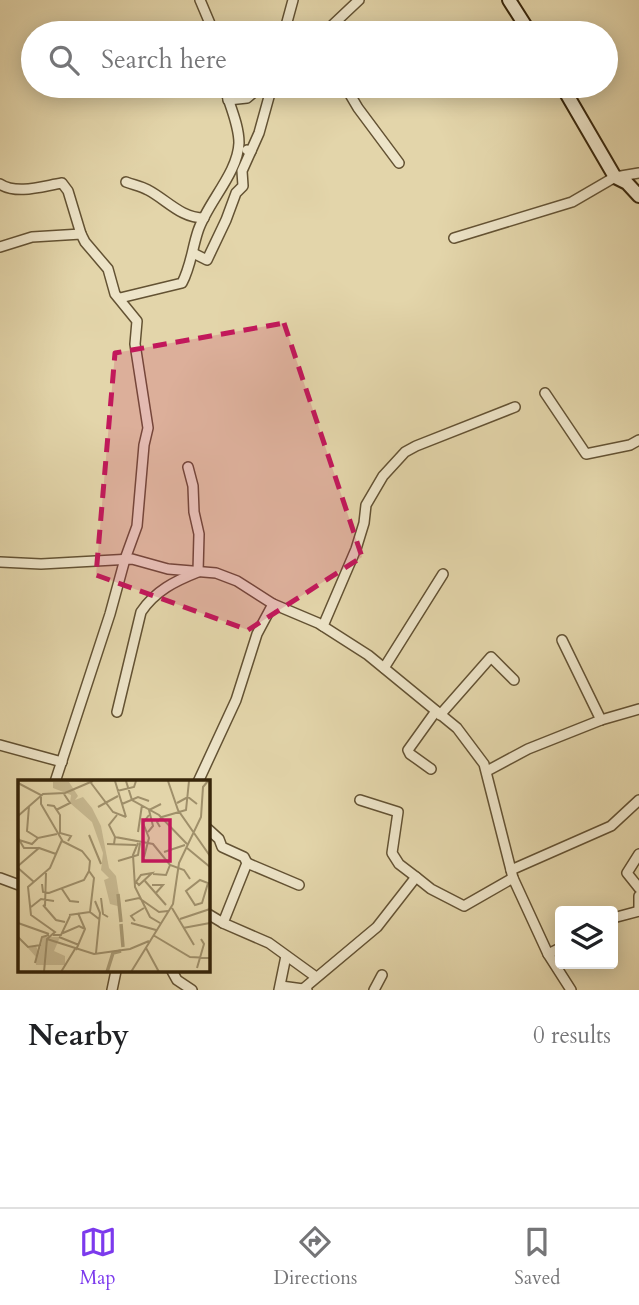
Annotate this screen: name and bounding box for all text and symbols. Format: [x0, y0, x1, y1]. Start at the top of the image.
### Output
search box [21, 21, 618, 98]
icon: search [45, 41, 83, 79]
text: Search here [101, 42, 227, 77]
inset map [18, 780, 210, 972]
map controls [555, 906, 618, 969]
button: layers [555, 906, 618, 969]
text: Nearby [28, 1015, 129, 1056]
text: 0 results [533, 1020, 611, 1051]
tab: Map [79, 1223, 117, 1291]
tab: Directions [274, 1223, 357, 1291]
tab: Saved [514, 1223, 560, 1291]

